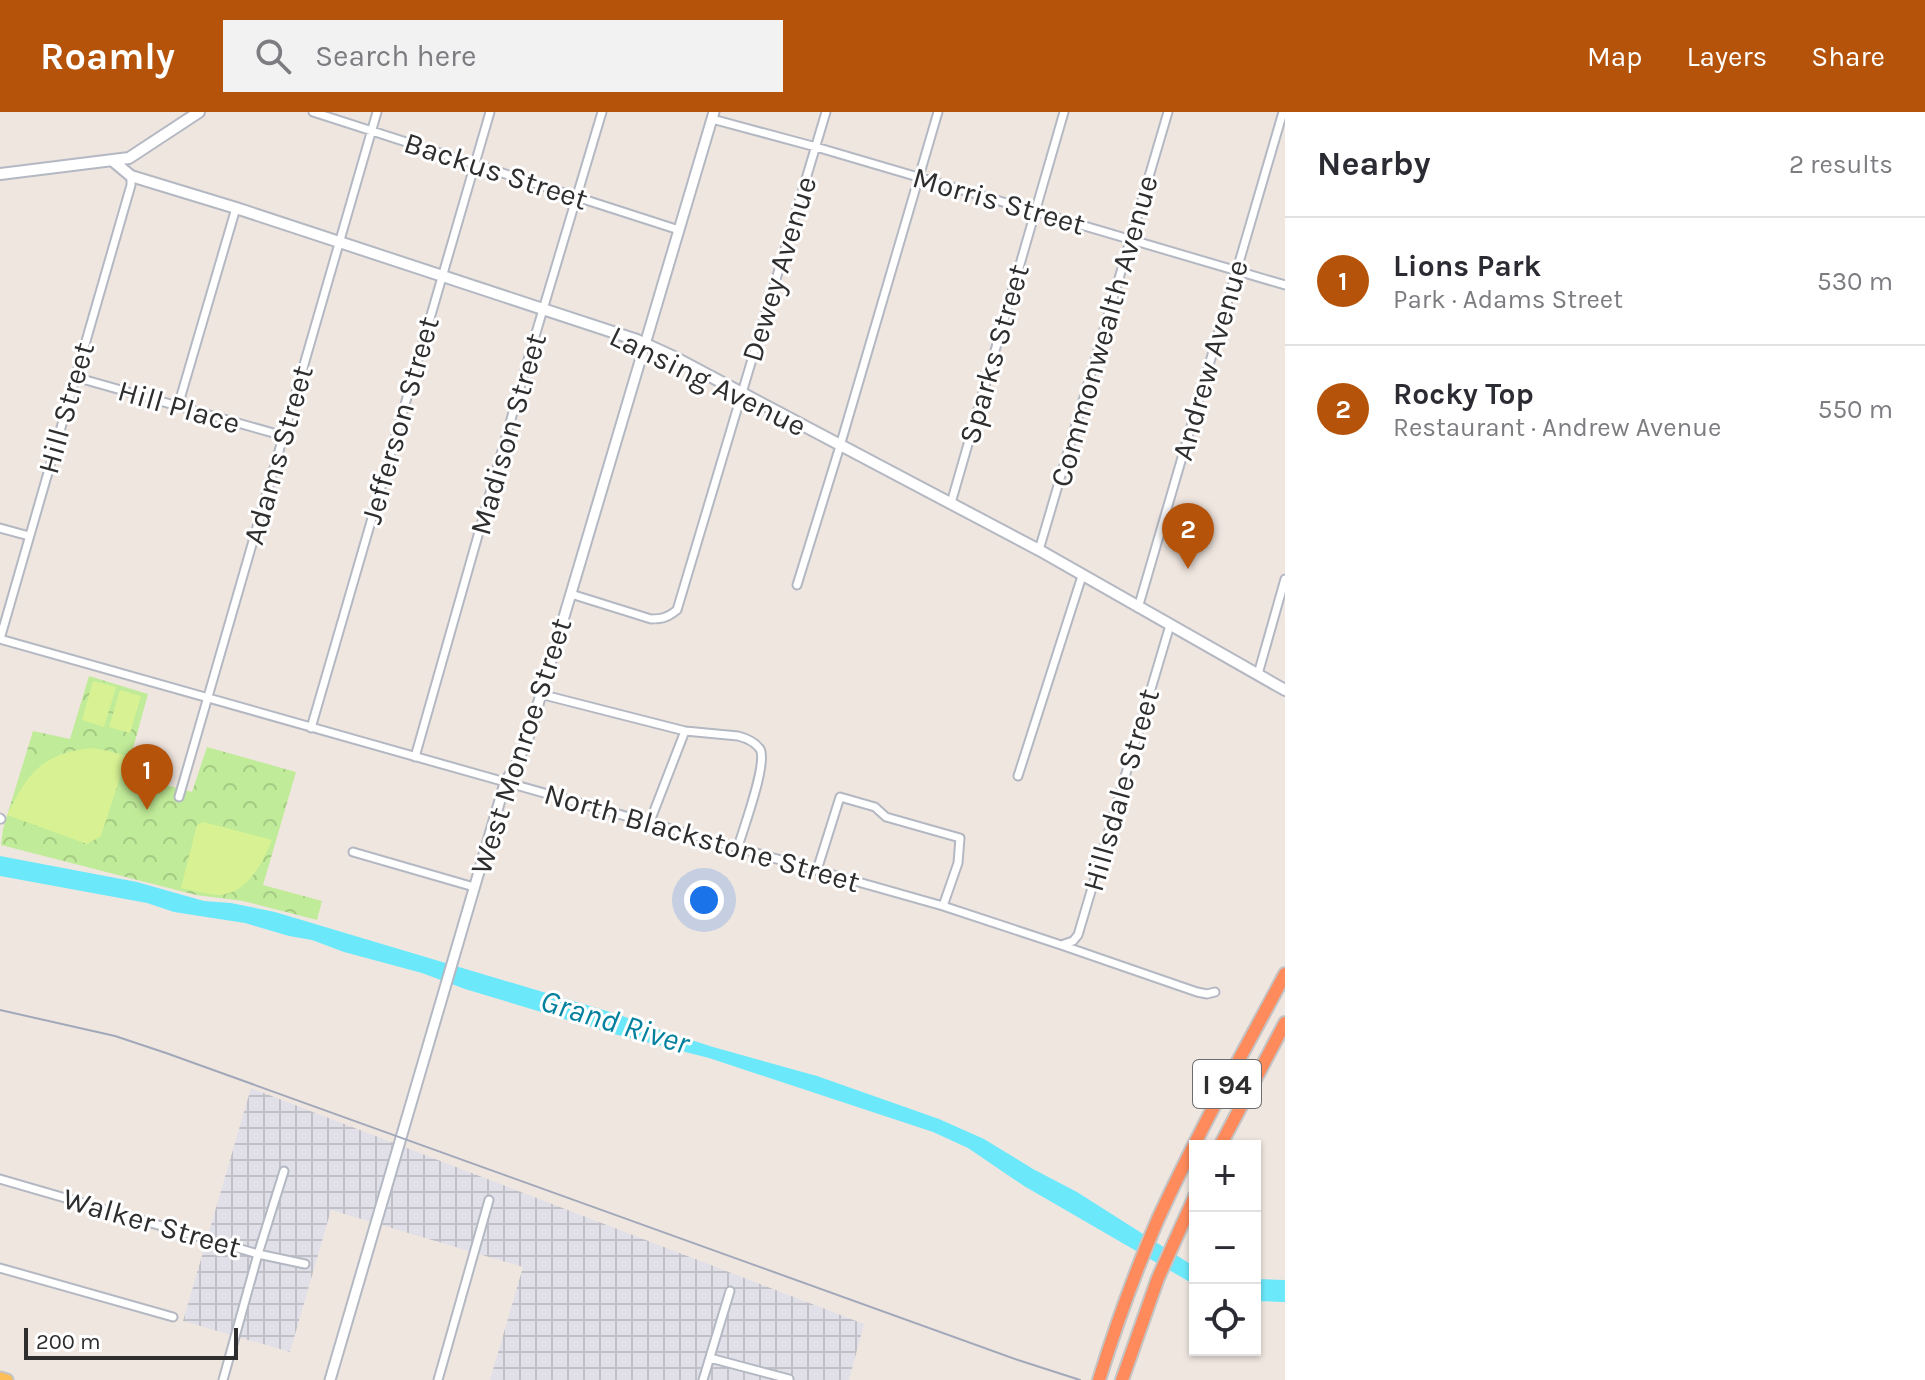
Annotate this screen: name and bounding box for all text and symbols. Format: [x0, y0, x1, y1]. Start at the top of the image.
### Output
search box [223, 20, 783, 92]
text: Roamly [40, 34, 175, 79]
icon: search [251, 34, 295, 78]
text: Search here [315, 38, 476, 74]
text: Map [1587, 40, 1642, 73]
text: Layers [1686, 40, 1767, 73]
text: Share [1811, 40, 1885, 73]
street label: Backus Street [400, 124, 592, 218]
text: Nearby [1317, 144, 1431, 184]
text: 2 results [1789, 149, 1893, 180]
street label: Morris Street [909, 159, 1089, 243]
street label: Commonwealth Avenue [1042, 171, 1166, 491]
street label: Dewey Avenue [734, 172, 824, 366]
text: Lions Park [1393, 248, 1541, 284]
street label: Andrew Avenue [1164, 256, 1256, 464]
street label: Sparks Street [951, 260, 1037, 448]
text: 1 [1338, 266, 1348, 297]
text: 530 m [1817, 266, 1893, 297]
text: Park · Adams Street [1393, 284, 1623, 315]
street label: Jefferson Street [353, 312, 447, 528]
street label: Lansing Avenue [604, 318, 812, 444]
street label: Madison Street [462, 329, 554, 539]
street label: Hill Street [30, 338, 102, 478]
street label: Adams Street [235, 361, 321, 549]
street label: Hill Place [114, 372, 244, 442]
text: Rocky Top [1393, 376, 1534, 412]
text: 2 [1335, 394, 1351, 425]
text: 550 m [1818, 394, 1893, 425]
text: Restaurant · Andrew Avenue [1393, 412, 1721, 443]
pin: 2 [1162, 503, 1214, 569]
street label: West Monroe Street [463, 613, 579, 879]
street label: Hillsdale Street [1075, 685, 1167, 895]
pin: 1 [121, 744, 173, 810]
street label: North Blackstone Street [540, 776, 864, 900]
your location [684, 880, 724, 920]
water label: Grand River [536, 982, 695, 1062]
road number: I 94 [1193, 1060, 1261, 1108]
map controls [1189, 1140, 1261, 1356]
button: + [1189, 1140, 1261, 1212]
street label: Walker Street [59, 1180, 245, 1266]
button: − [1189, 1212, 1261, 1284]
button: locate [1189, 1284, 1261, 1356]
scale bar [24, 1324, 238, 1360]
text: 200 m [36, 1329, 101, 1355]

